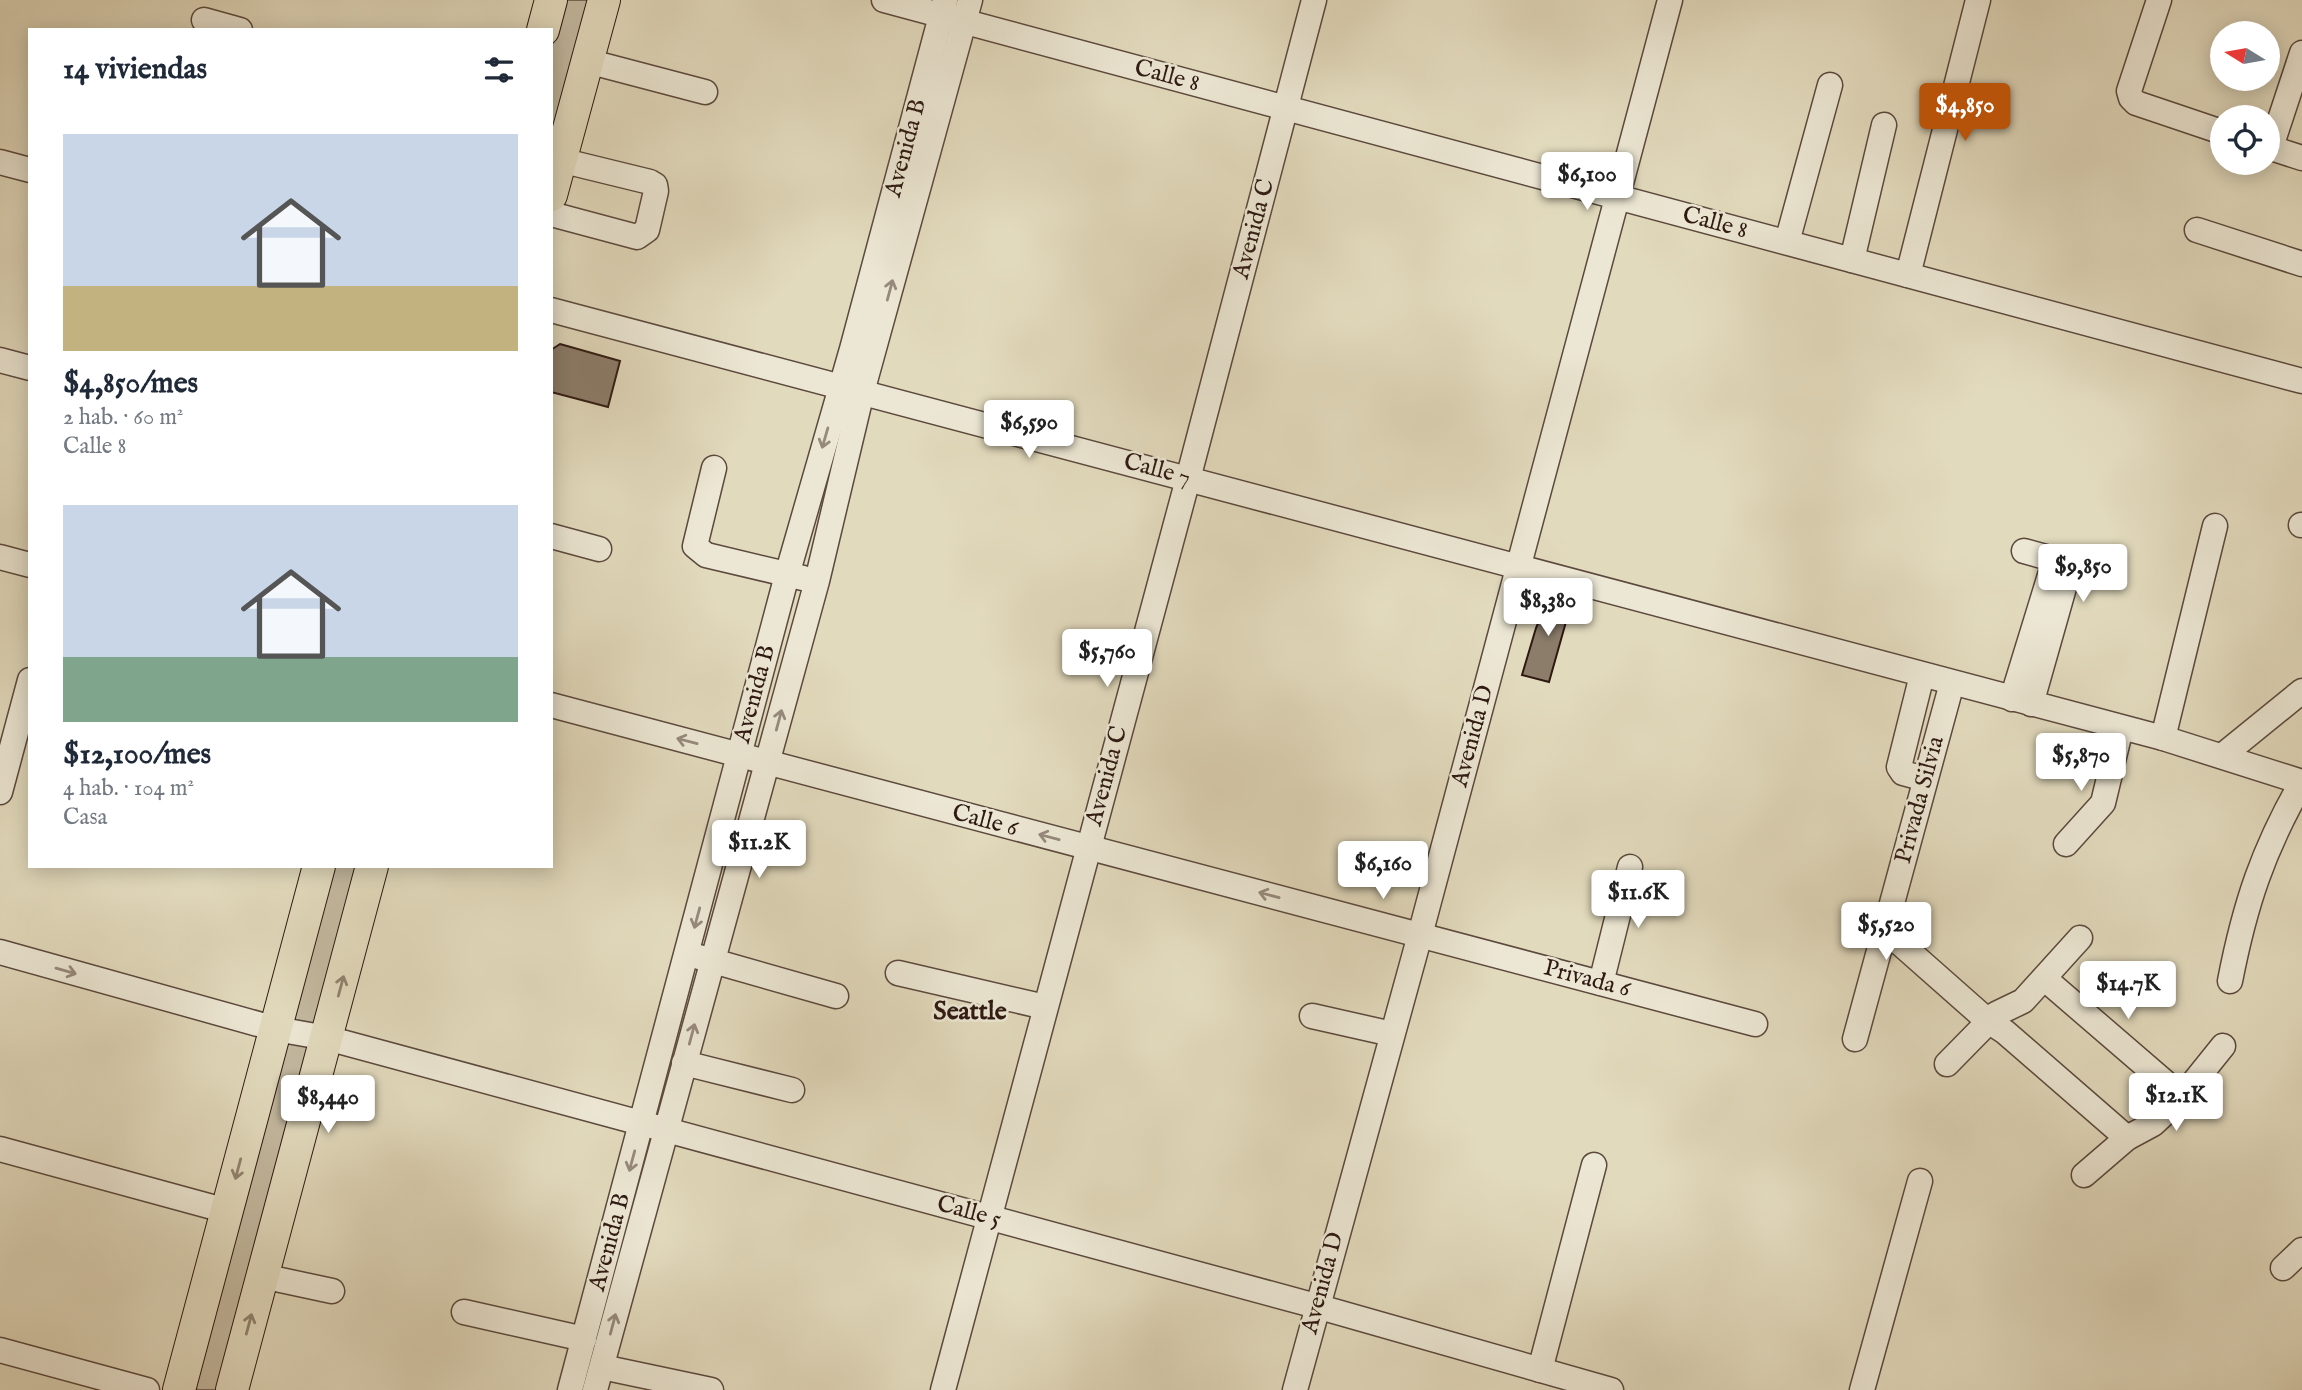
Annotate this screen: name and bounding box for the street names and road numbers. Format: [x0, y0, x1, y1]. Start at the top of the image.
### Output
street label: Calle 8 [1131, 52, 1203, 100]
street label: Avenida B [878, 95, 934, 202]
street label: Avenida C [1226, 176, 1282, 283]
street label: Calle 8 [1679, 199, 1751, 247]
street label: Calle 7 [1120, 446, 1194, 494]
street label: Avenida B [727, 641, 783, 748]
street label: Avenida D [1444, 682, 1501, 791]
street label: Avenida C [1079, 723, 1135, 830]
street label: Privada Silvia [1888, 732, 1952, 867]
street label: Calle 6 [949, 797, 1022, 845]
street label: Privada 6 [1540, 953, 1635, 1006]
street label: Avenida B [582, 1189, 638, 1296]
street label: Calle 5 [933, 1189, 1005, 1236]
street label: Avenida D [1294, 1229, 1351, 1338]

